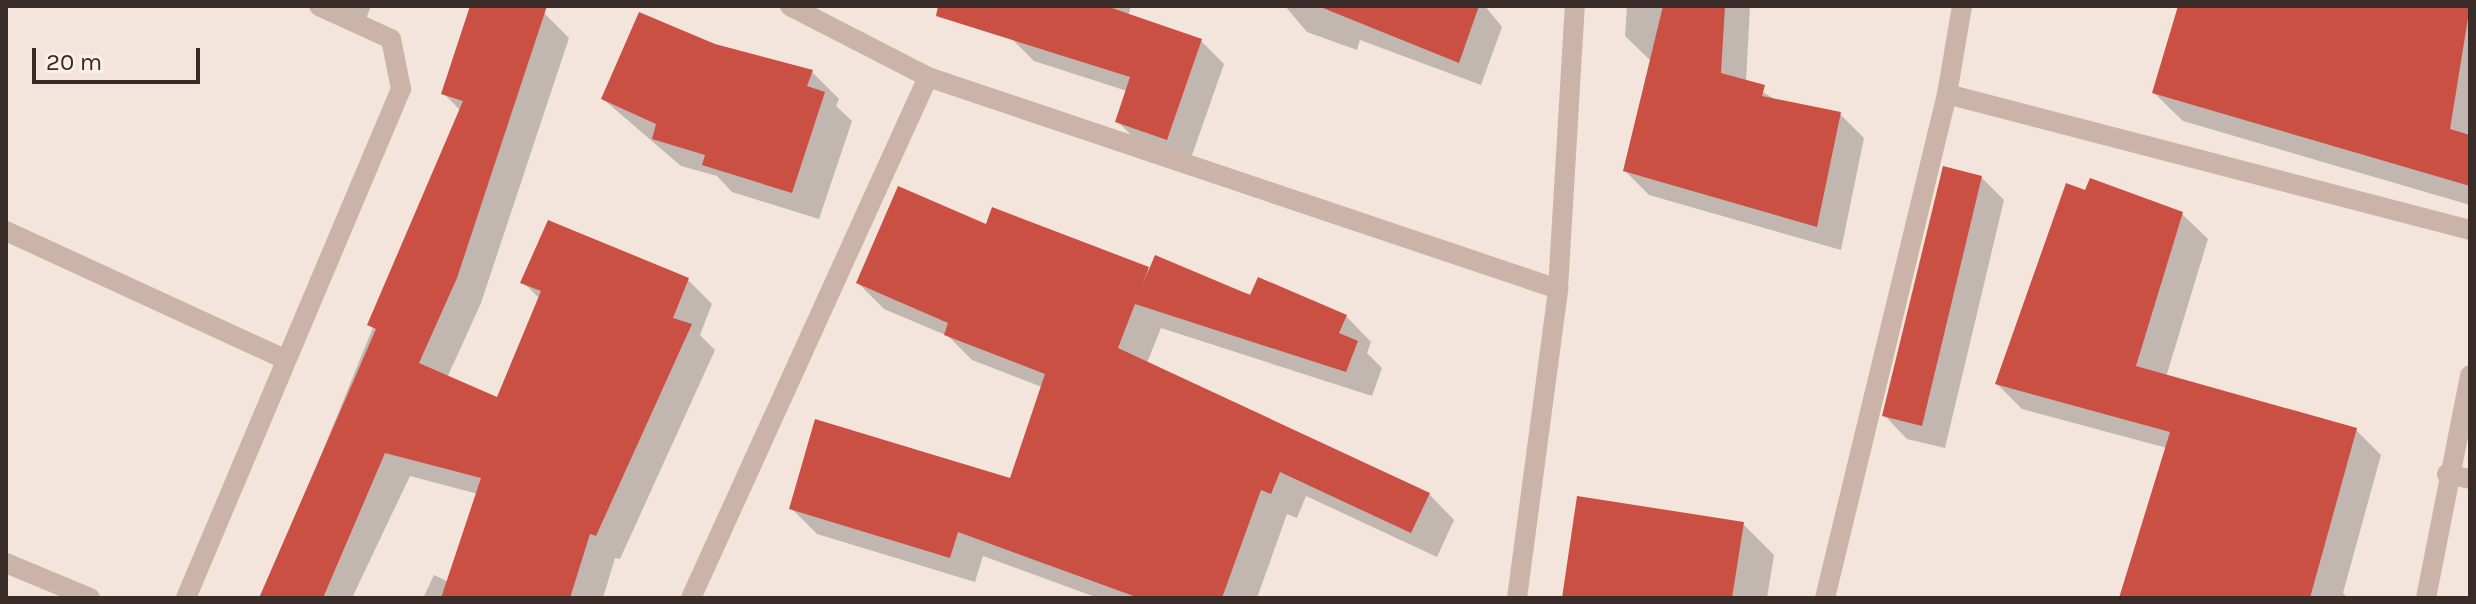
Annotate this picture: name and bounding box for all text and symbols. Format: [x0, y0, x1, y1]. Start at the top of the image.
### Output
scale bar [36, 32, 204, 82]
text: 20 m [46, 48, 102, 76]

